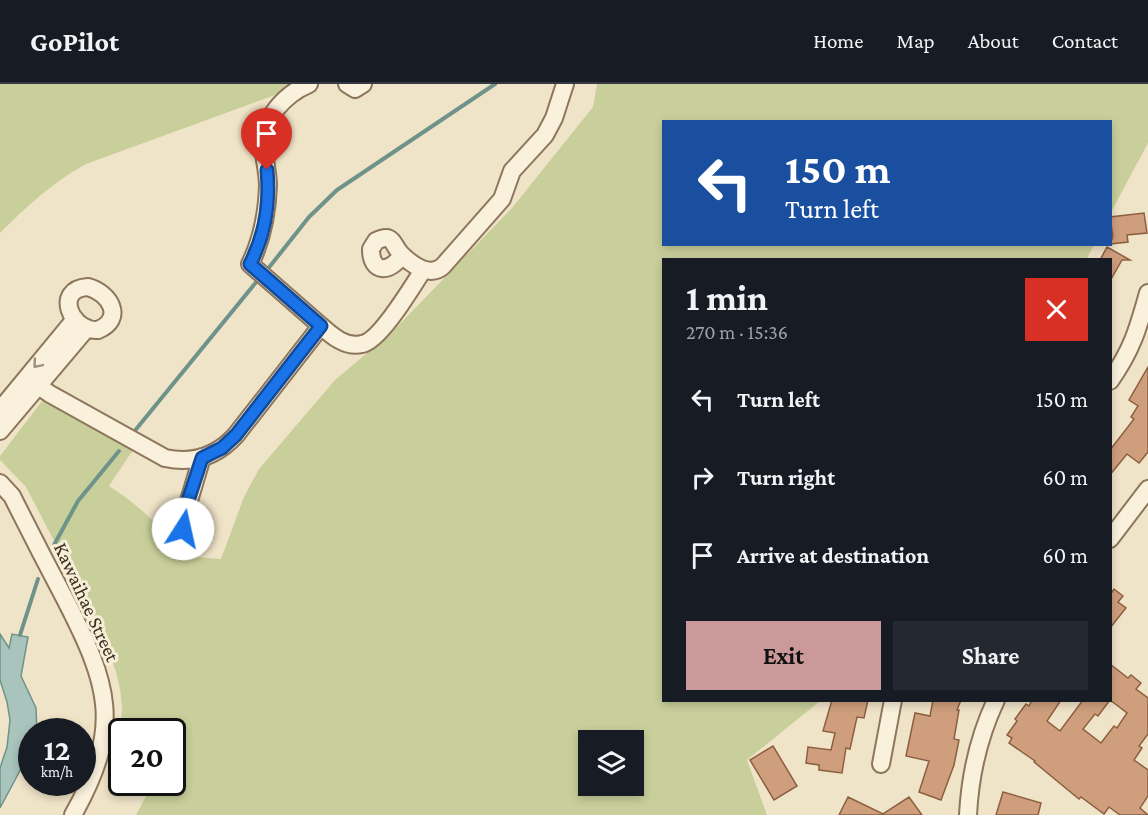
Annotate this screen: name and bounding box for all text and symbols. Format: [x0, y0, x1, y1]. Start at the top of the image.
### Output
text: GoPilot [30, 26, 119, 57]
text: Home [813, 29, 863, 53]
text: Map [896, 29, 935, 53]
text: About [968, 29, 1019, 53]
text: Contact [1052, 29, 1118, 53]
pin [241, 108, 292, 170]
icon: arrive [250, 117, 283, 150]
icon: left [686, 144, 764, 222]
text: 150 m [785, 145, 890, 192]
text: Turn left [785, 194, 879, 224]
text: 1 min [686, 278, 768, 318]
button: close [1025, 278, 1088, 341]
text: 270 m · 15:36 [686, 321, 788, 343]
one-way arrow [34, 357, 45, 368]
icon: left [686, 383, 719, 416]
text: Turn left [737, 387, 820, 412]
text: 150 m [1036, 387, 1088, 412]
icon: right [686, 461, 719, 494]
text: Turn right [737, 465, 835, 490]
text: 60 m [1043, 465, 1088, 490]
position arrow [151, 497, 215, 561]
street label: Kawaihae Street [50, 539, 124, 665]
icon: arrive [686, 539, 719, 572]
text: Arrive at destination [737, 543, 929, 568]
text: 60 m [1043, 543, 1088, 568]
button: Exit [686, 621, 881, 690]
button: Share [893, 621, 1088, 690]
speed limit sign: 20 [108, 718, 186, 796]
map controls [578, 730, 644, 796]
button: layers [578, 730, 644, 796]
text: 12 [44, 733, 70, 766]
text: km/h [41, 764, 73, 780]

